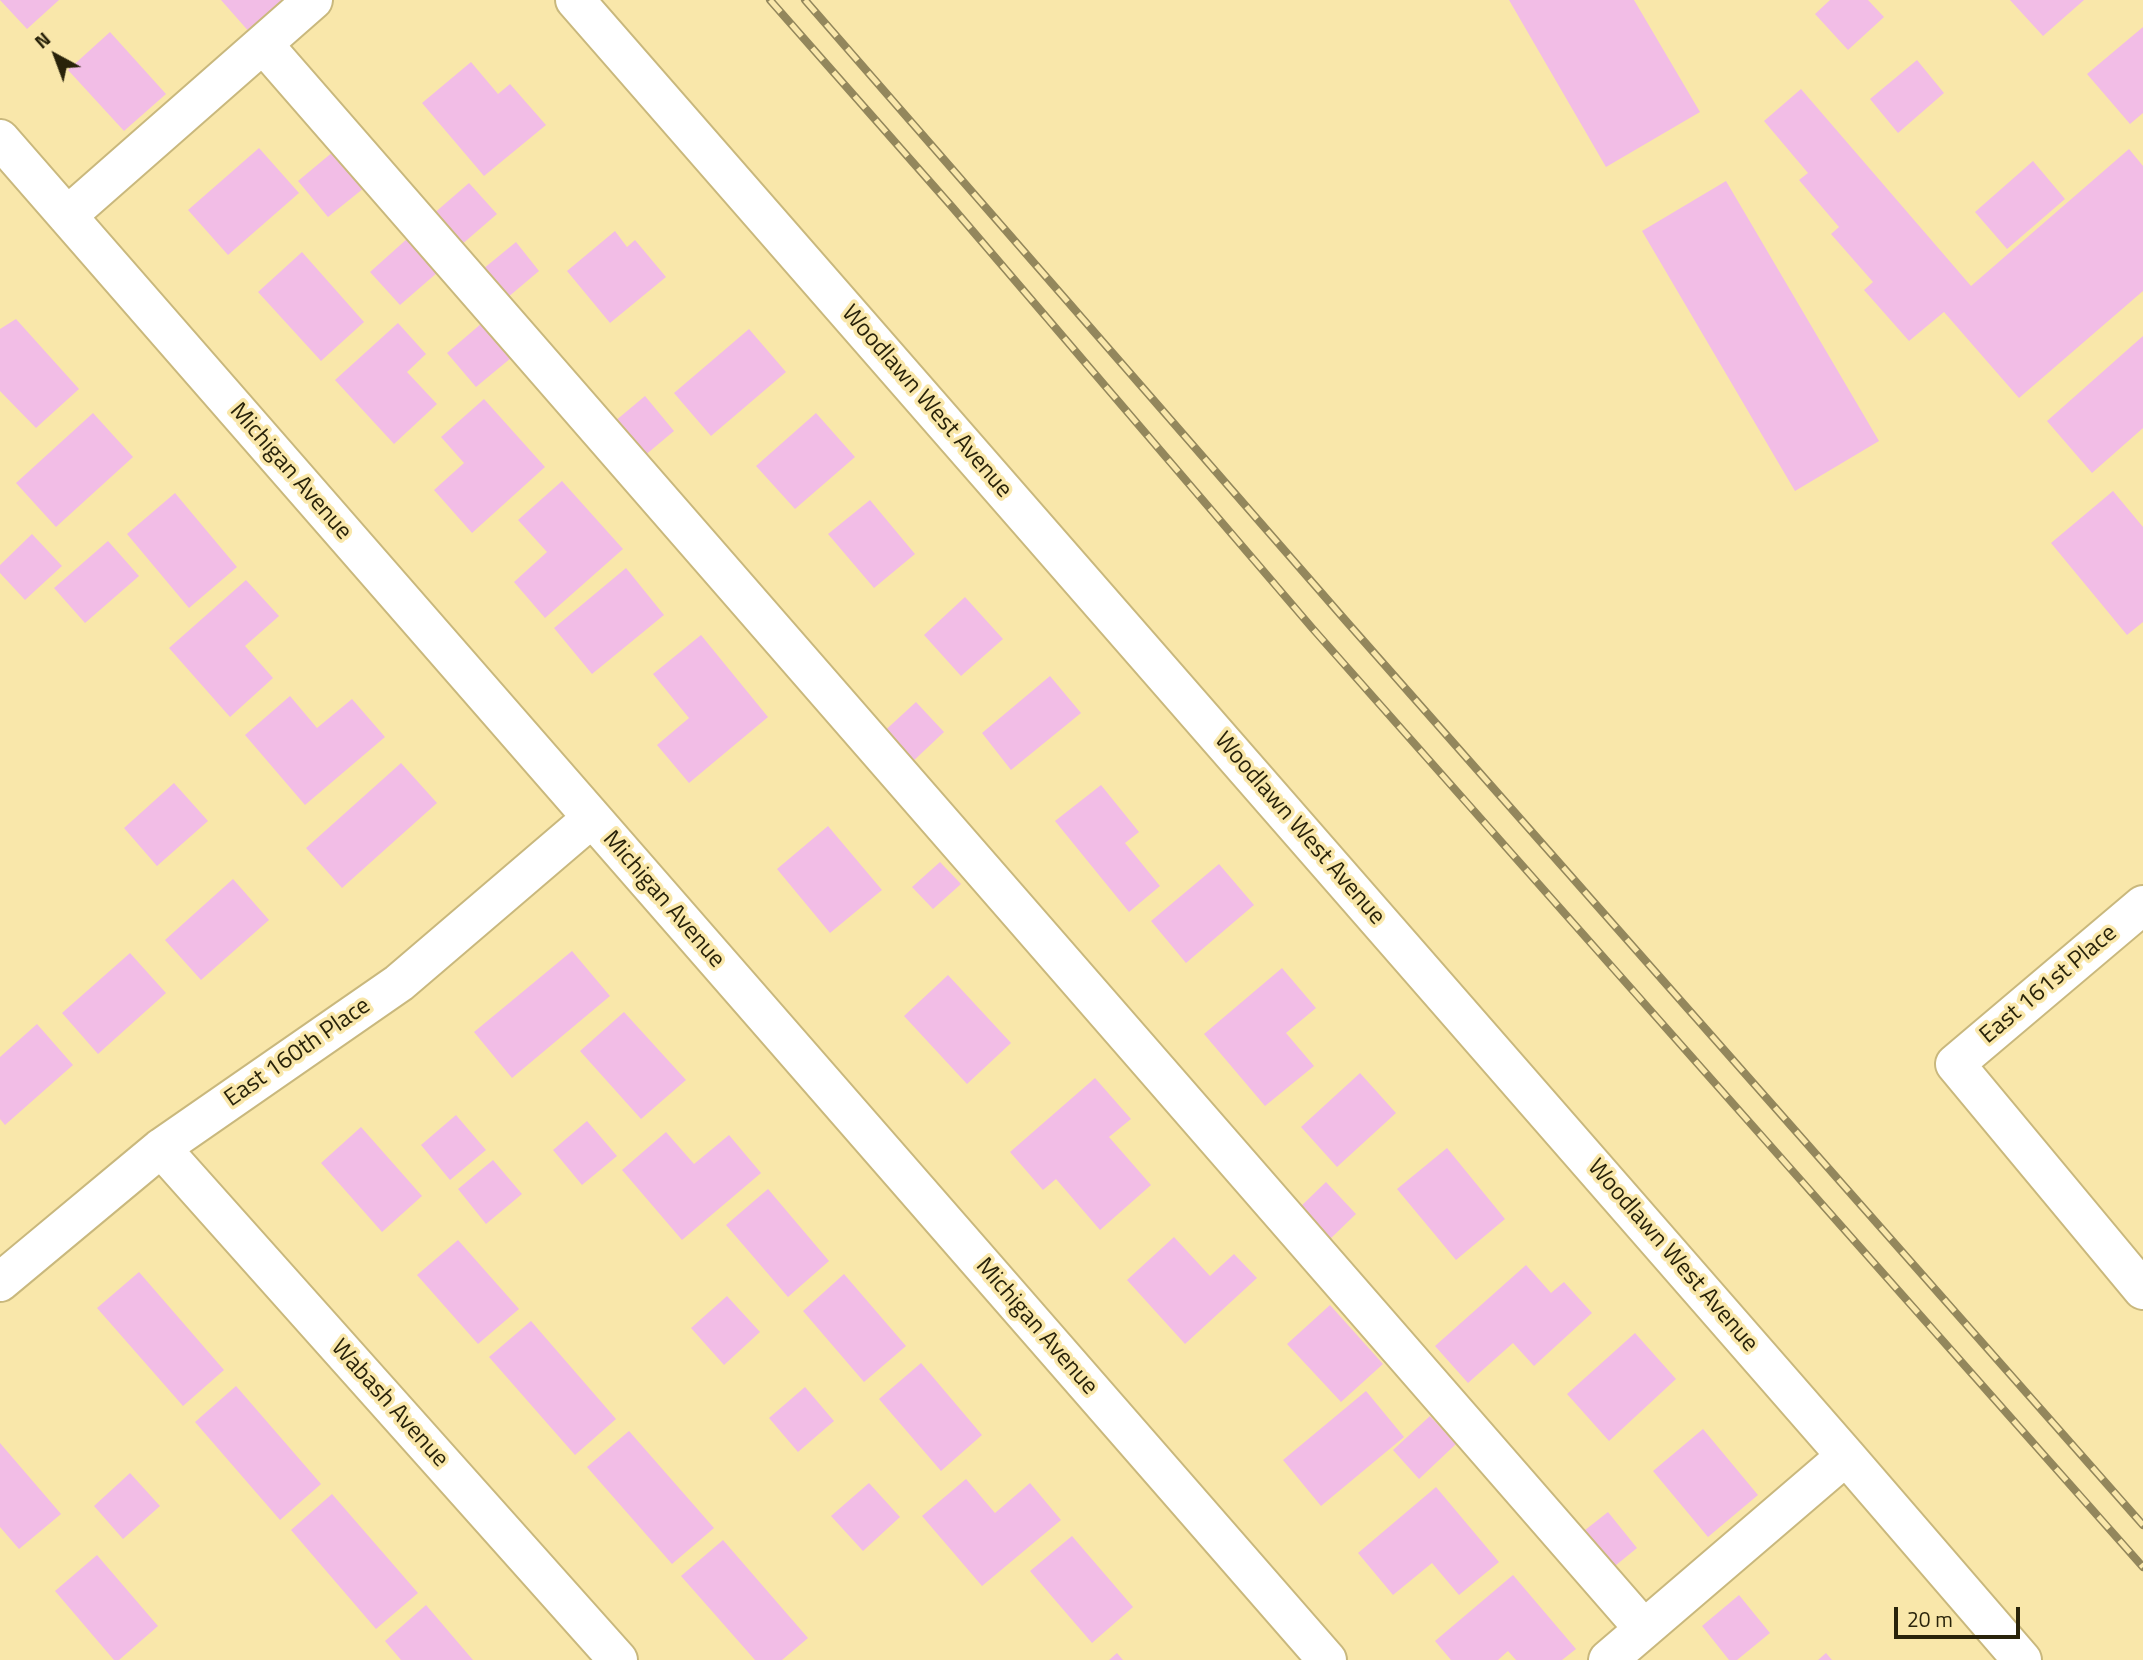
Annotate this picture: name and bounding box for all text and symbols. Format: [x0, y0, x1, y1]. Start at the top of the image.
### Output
north arrow [21, 21, 91, 91]
text: N [27, 25, 56, 55]
street label: Woodlawn West Avenue [835, 300, 1017, 504]
street label: Michigan Avenue [223, 398, 357, 546]
street label: Woodlawn West Avenue [1208, 727, 1390, 931]
street label: Michigan Avenue [596, 826, 730, 974]
street label: East 161st Place [1975, 919, 2123, 1051]
street label: East 160th Place [220, 992, 376, 1114]
street label: Woodlawn West Avenue [1581, 1154, 1763, 1358]
street label: Michigan Avenue [969, 1253, 1103, 1401]
street label: Wabash Avenue [324, 1334, 454, 1474]
scale bar [1898, 1594, 2024, 1638]
text: 20 m [1907, 1603, 1953, 1635]

